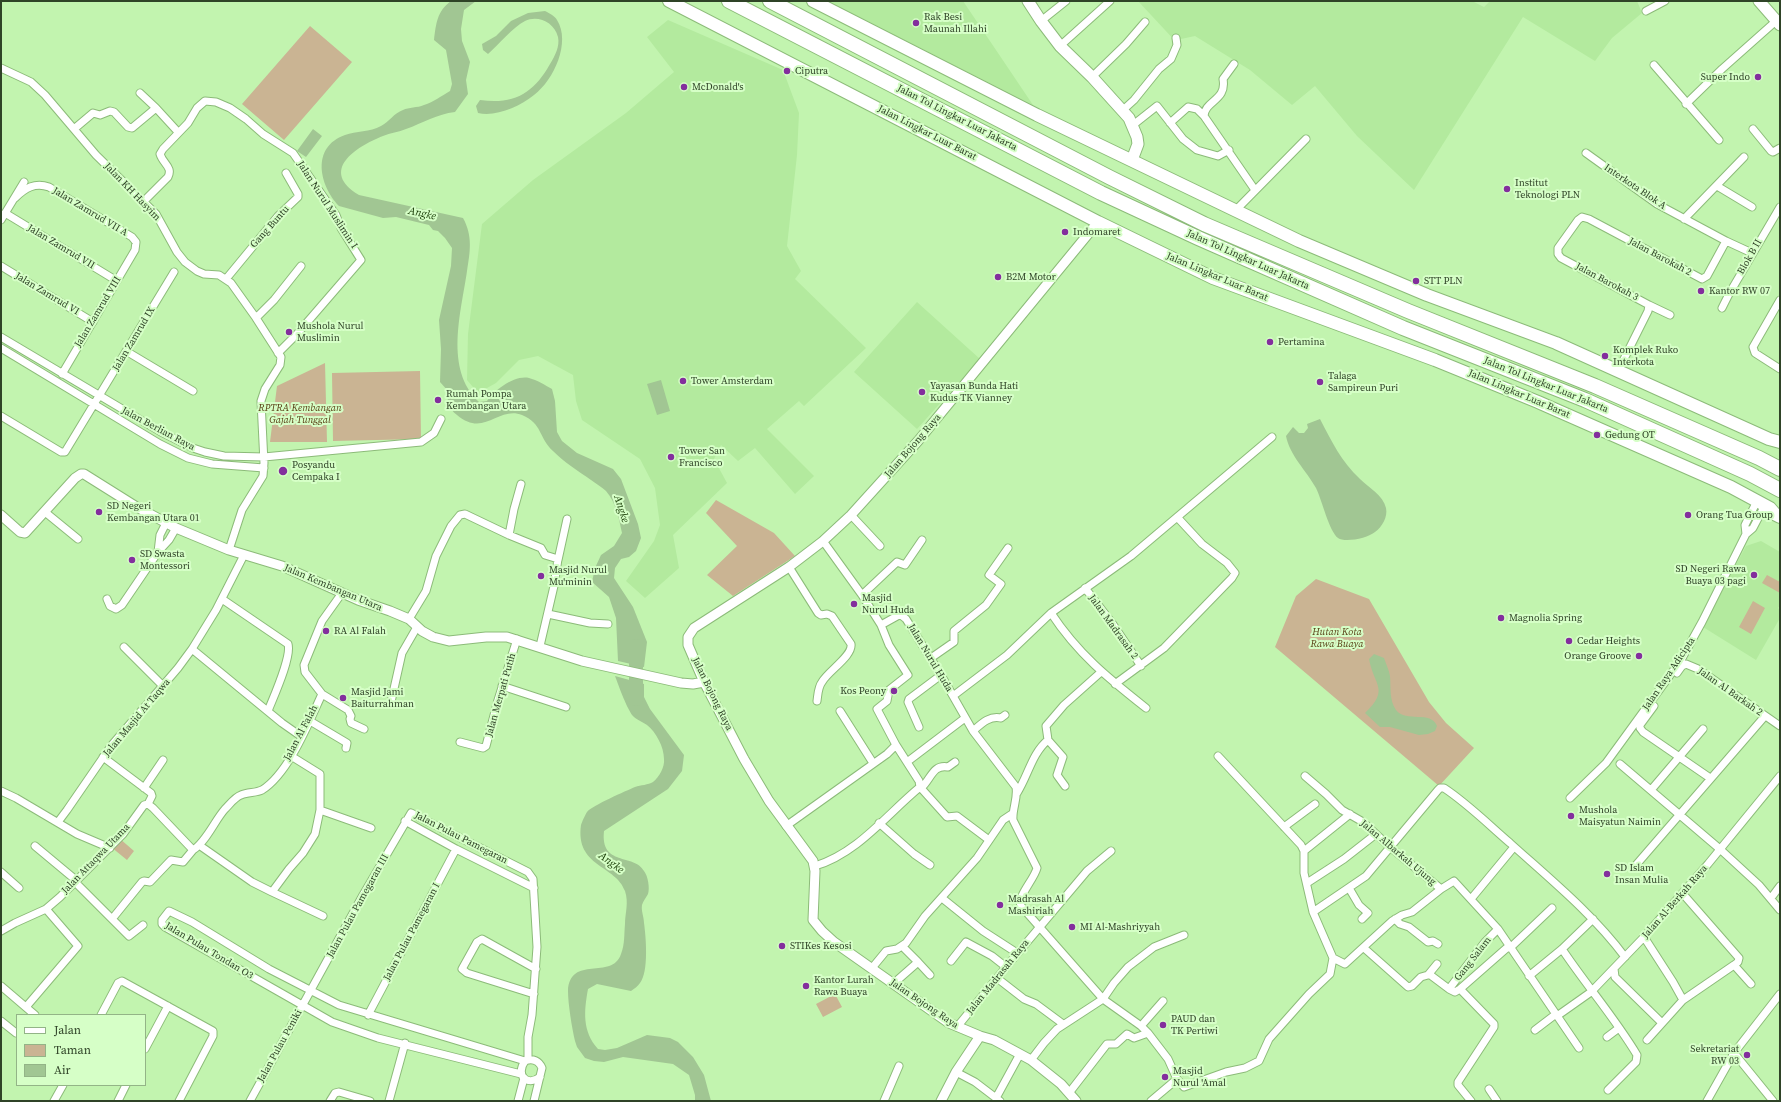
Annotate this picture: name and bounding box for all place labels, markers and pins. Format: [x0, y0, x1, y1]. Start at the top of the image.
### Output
place label: Rak Besi Maunah Illahi [924, 11, 987, 34]
marker: Rak Besi Maunah Illahi [911, 18, 921, 28]
place label: Ciputra [795, 65, 828, 77]
marker: Ciputra [782, 66, 792, 76]
place label: Super Indo [1701, 71, 1750, 83]
marker: Super Indo [1753, 72, 1763, 82]
place label: McDonald's [692, 81, 744, 93]
marker: McDonald's [679, 82, 689, 92]
place label: Institut Teknologi PLN [1515, 177, 1580, 200]
marker: Institut Teknologi PLN [1502, 184, 1512, 194]
place label: Indomaret [1073, 226, 1120, 238]
marker: Indomaret [1060, 227, 1070, 237]
place label: B2M Motor [1006, 271, 1056, 283]
marker: B2M Motor [993, 272, 1003, 282]
place label: STT PLN [1424, 275, 1463, 287]
marker: STT PLN [1411, 276, 1421, 286]
place label: Kantor RW 07 [1709, 285, 1770, 297]
marker: Kantor RW 07 [1696, 286, 1706, 296]
place label: Mushola Nurul Muslimin [297, 320, 364, 344]
marker: Mushola Nurul Muslimin [284, 327, 294, 337]
place label: Pertamina [1278, 336, 1325, 348]
marker: Pertamina [1265, 337, 1275, 347]
place label: Komplek Ruko Interkota [1613, 344, 1678, 368]
marker: Komplek Ruko Interkota [1600, 351, 1610, 361]
place label: Talaga Sampireun Puri [1328, 370, 1398, 394]
place label: Tower Amsterdam [691, 375, 773, 387]
marker: Tower Amsterdam [678, 376, 688, 386]
marker: Talaga Sampireun Puri [1315, 377, 1325, 387]
place label: Yayasan Bunda Hati Kudus TK Vianney [930, 380, 1018, 404]
marker: Yayasan Bunda Hati Kudus TK Vianney [917, 387, 927, 397]
place label: Rumah Pompa Kembangan Utara [446, 388, 526, 412]
marker: Rumah Pompa Kembangan Utara [433, 395, 443, 405]
place label: Gedung OT [1605, 429, 1655, 441]
marker: Gedung OT [1592, 430, 1602, 440]
place label: Tower San Francisco [679, 445, 725, 468]
marker: Tower San Francisco [666, 452, 676, 462]
place label: Posyandu Cempaka I [292, 459, 340, 482]
marker: Posyandu Cempaka I [277, 465, 289, 477]
place label: SD Negeri Kembangan Utara 01 [107, 500, 200, 524]
marker: SD Negeri Kembangan Utara 01 [94, 507, 104, 517]
place label: Orang Tua Group [1696, 509, 1773, 521]
marker: Orang Tua Group [1683, 510, 1693, 520]
place label: SD Swasta Montessori [140, 548, 190, 572]
marker: SD Swasta Montessori [127, 555, 137, 565]
place label: SD Negeri Rawa Buaya 03 pagi [1676, 563, 1746, 586]
place label: Masjid Nurul Mu'minin [549, 564, 607, 588]
marker: SD Negeri Rawa Buaya 03 pagi [1749, 570, 1759, 580]
marker: Masjid Nurul Mu'minin [536, 571, 546, 581]
place label: Masjid Nurul Huda [862, 592, 914, 616]
marker: Masjid Nurul Huda [849, 599, 859, 609]
place label: Magnolia Spring [1509, 612, 1582, 624]
marker: Magnolia Spring [1496, 613, 1506, 623]
place label: RA Al Falah [334, 625, 386, 637]
marker: RA Al Falah [321, 626, 331, 636]
place label: Cedar Heights [1577, 635, 1640, 647]
marker: Cedar Heights [1564, 636, 1574, 646]
place label: Orange Groove [1564, 650, 1631, 662]
marker: Orange Groove [1634, 651, 1644, 661]
place label: Kos Peony [840, 685, 886, 697]
place label: Masjid Jami Baiturrahman [351, 686, 414, 710]
marker: Kos Peony [889, 686, 899, 696]
marker: Masjid Jami Baiturrahman [338, 693, 348, 703]
place label: Mushola Maisyatun Naimin [1579, 804, 1661, 828]
marker: Mushola Maisyatun Naimin [1566, 811, 1576, 821]
place label: SD Islam Insan Mulia [1615, 862, 1668, 886]
marker: SD Islam Insan Mulia [1602, 869, 1612, 879]
place label: Madrasah Al Mashiriah [1008, 893, 1064, 916]
marker: Madrasah Al Mashiriah [995, 900, 1005, 910]
place label: MI Al-Mashriyyah [1080, 921, 1160, 933]
marker: MI Al-Mashriyyah [1067, 922, 1077, 932]
place label: STIKes Kesosi [790, 940, 852, 952]
marker: STIKes Kesosi [777, 941, 787, 951]
place label: Kantor Lurah Rawa Buaya [814, 974, 874, 998]
marker: Kantor Lurah Rawa Buaya [801, 981, 811, 991]
place label: PAUD dan TK Pertiwi [1171, 1013, 1218, 1036]
marker: PAUD dan TK Pertiwi [1158, 1020, 1168, 1030]
place label: Sekretariat RW 03 [1690, 1043, 1739, 1066]
marker: Sekretariat RW 03 [1742, 1050, 1752, 1060]
place label: Masjid Nurul 'Amal [1173, 1065, 1226, 1088]
marker: Masjid Nurul 'Amal [1160, 1072, 1170, 1082]

